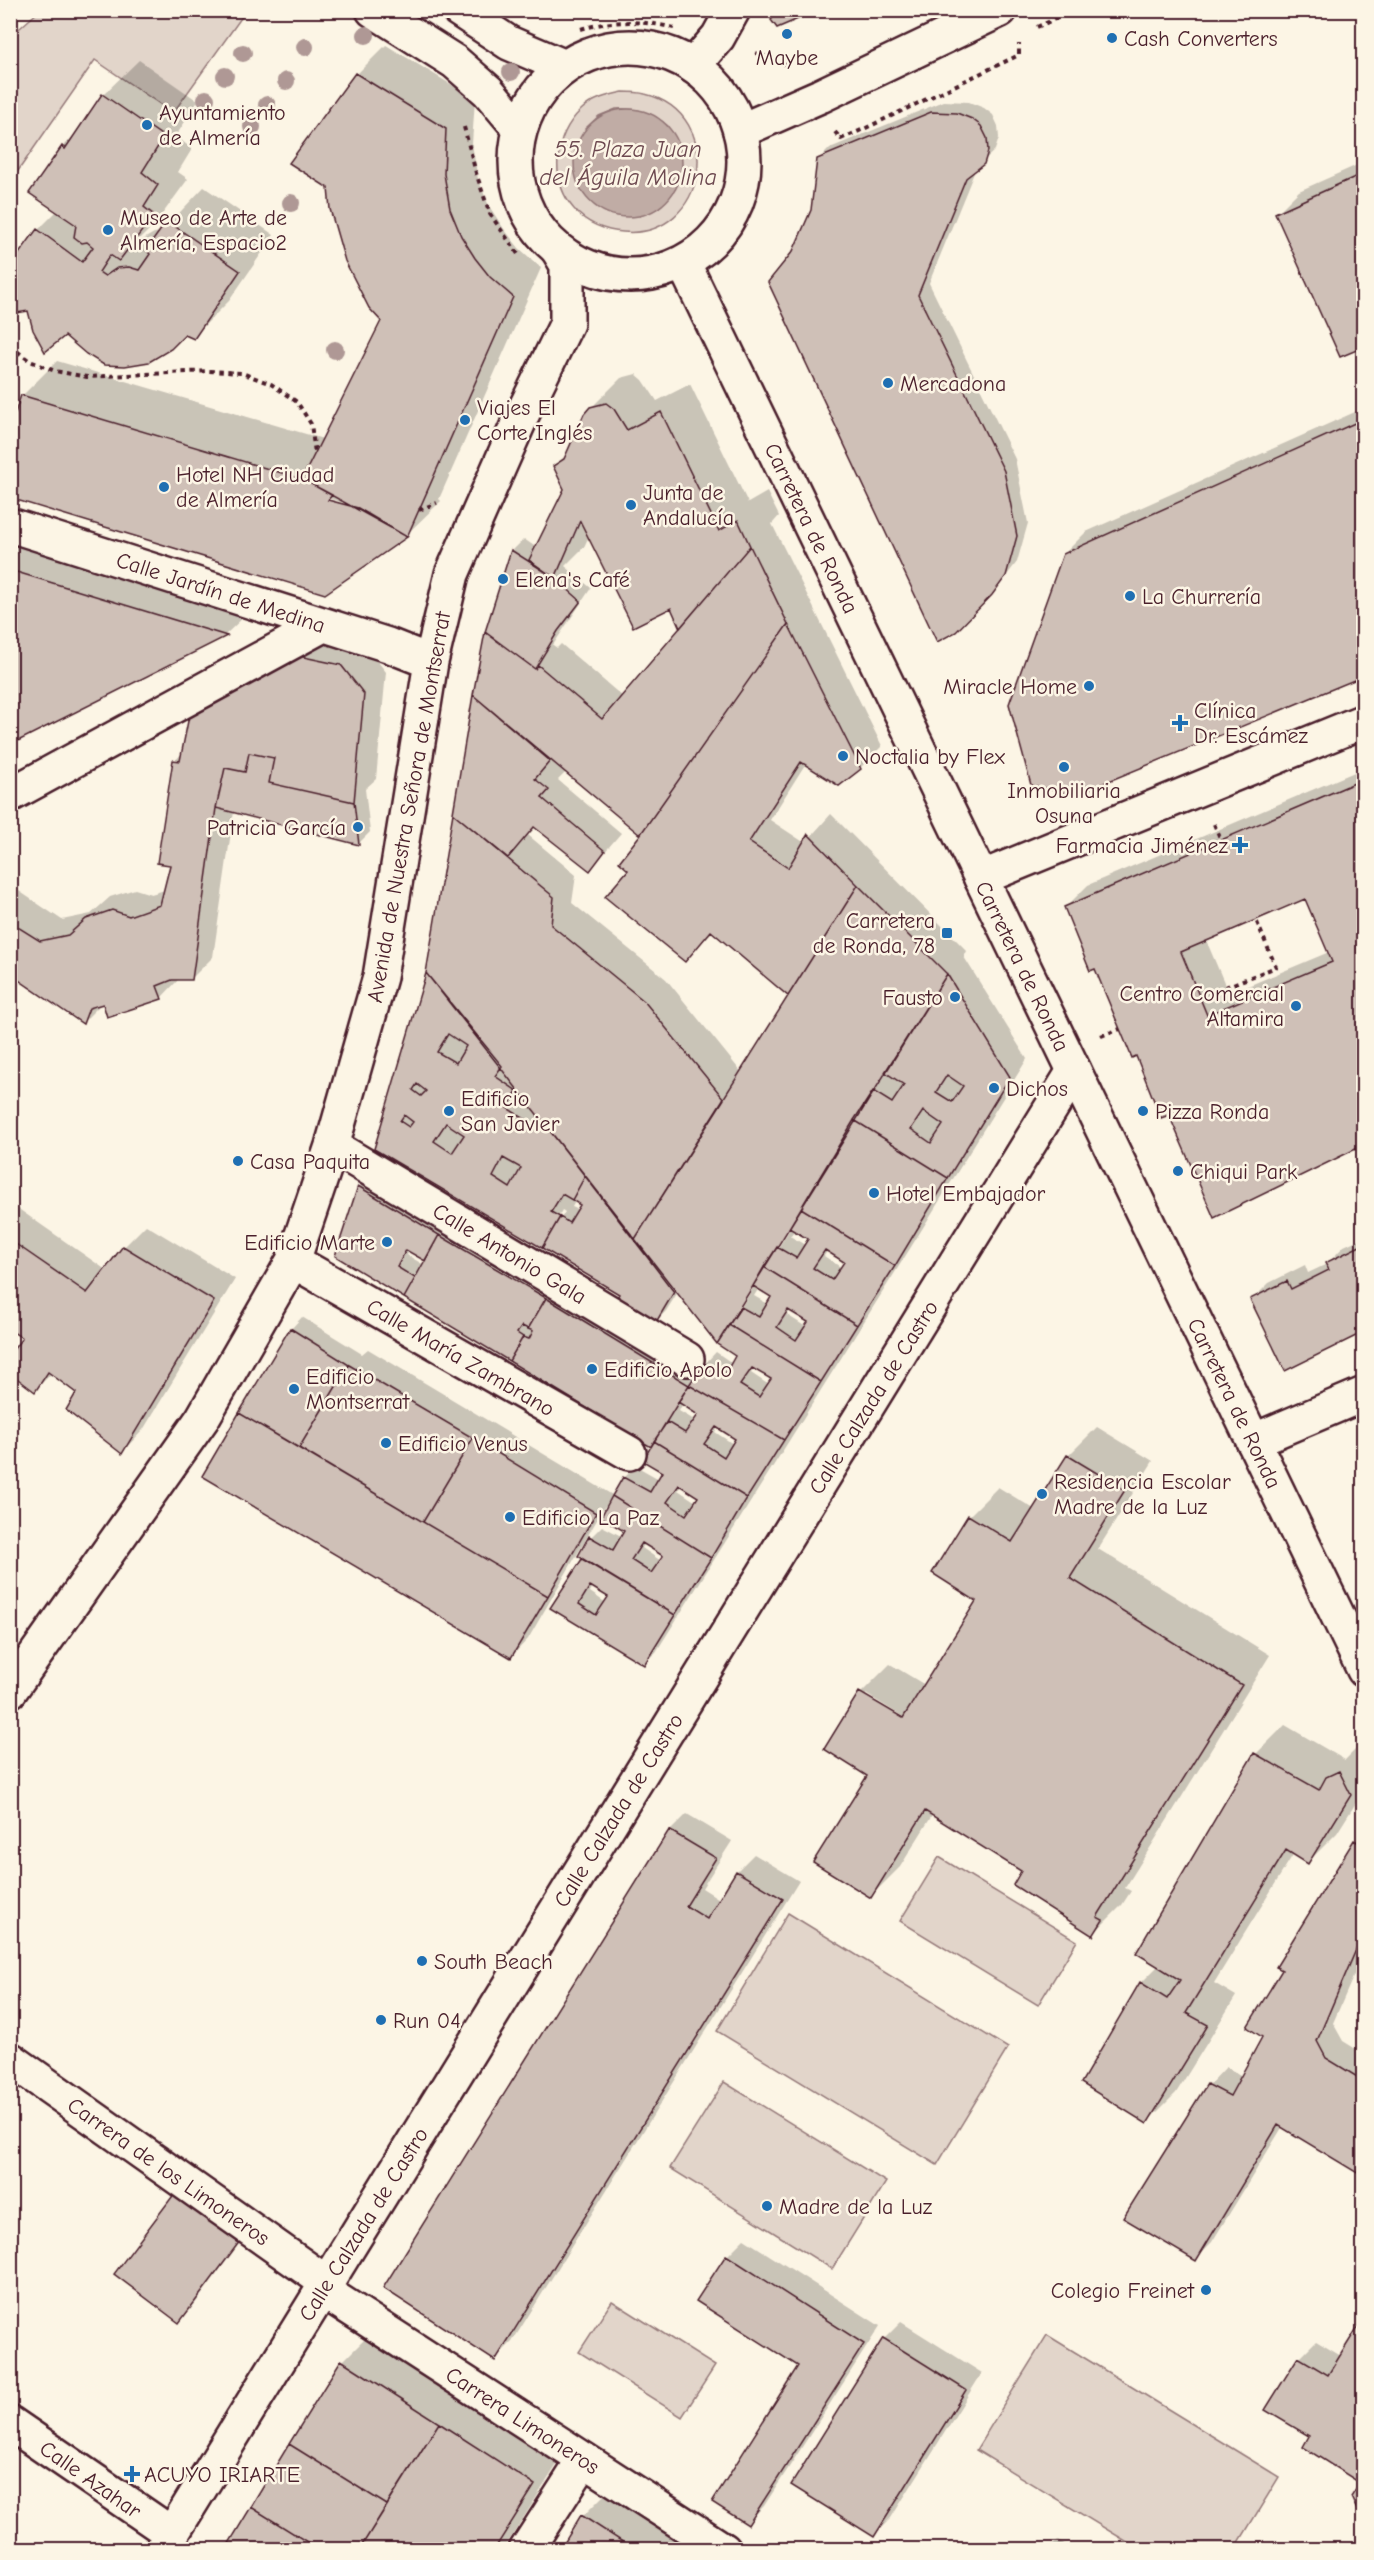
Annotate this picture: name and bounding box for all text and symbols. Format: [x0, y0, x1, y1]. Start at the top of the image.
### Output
place label: Cash Converters [1124, 26, 1278, 52]
marker: Maybe [780, 27, 794, 41]
marker: Cash Converters [1105, 31, 1119, 45]
place label: Maybe [756, 45, 818, 71]
place label: Ayuntamiento de Almería [159, 100, 286, 151]
marker: Ayuntamiento de Almería [140, 118, 154, 132]
water label: 55. Plaza Juan del Águila Molina [539, 135, 717, 191]
place label: Museo de Arte de Almería, Espacio2 [120, 205, 287, 256]
marker: Museo de Arte de Almería, Espacio2 [101, 223, 115, 237]
place label: Mercadona [900, 371, 1006, 397]
marker: Mercadona [881, 376, 895, 390]
place label: Viajes El Corte Inglés [477, 395, 592, 446]
marker: Viajes El Corte Inglés [458, 413, 472, 427]
street label: Carretera de Ronda [759, 439, 864, 618]
place label: Hotel NH Ciudad de Almería [176, 462, 334, 513]
marker: Hotel NH Ciudad de Almería [157, 480, 171, 494]
place label: Junta de Andalucía [643, 480, 734, 531]
marker: Junta de Andalucía [624, 498, 638, 512]
street label: Calle Jardín de Medina [113, 547, 328, 639]
place label: Elena's Café [515, 567, 630, 593]
marker: Elena's Café [496, 572, 510, 586]
place label: La Churrería [1142, 584, 1261, 610]
marker: La Churrería [1123, 589, 1137, 603]
street label: Avenida de Nuestra Señora de Montserrat [362, 609, 456, 1005]
place label: Miracle Home [943, 674, 1077, 700]
marker: Miracle Home [1082, 679, 1096, 693]
place label: Clínica Dr. Escámez [1194, 698, 1309, 749]
marker: Clínica Dr. Escámez [1171, 714, 1189, 732]
place label: Noctalia by Flex [855, 744, 1006, 770]
marker: Noctalia by Flex [836, 749, 850, 763]
marker: Inmobiliaria Osuna [1057, 760, 1071, 774]
place label: Inmobiliaria Osuna [1007, 778, 1121, 829]
place label: Patricia García [207, 815, 346, 841]
marker: Patricia García [351, 820, 365, 834]
place label: Farmacia Jiménez [1056, 833, 1228, 859]
marker: Farmacia Jiménez [1233, 838, 1247, 852]
street label: Carretera de Ronda [970, 877, 1075, 1056]
place label: Carretera de Ronda, 78 [813, 908, 935, 959]
marker: Carretera de Ronda, 78 [940, 926, 954, 940]
place label: Centro Comercial Altamira [1119, 981, 1284, 1032]
place label: Fausto [883, 985, 943, 1011]
marker: Fausto [948, 990, 962, 1004]
marker: Centro Comercial Altamira [1289, 999, 1303, 1013]
place label: Dichos [1006, 1076, 1068, 1102]
marker: Dichos [987, 1081, 1001, 1095]
place label: Edificio San Javier [461, 1086, 560, 1137]
place label: Pizza Ronda [1155, 1099, 1269, 1125]
marker: Edificio San Javier [442, 1104, 456, 1118]
marker: Pizza Ronda [1136, 1104, 1150, 1118]
place label: Casa Paquita [250, 1149, 370, 1175]
marker: Casa Paquita [231, 1154, 245, 1168]
place label: Chiqui Park [1190, 1159, 1298, 1185]
marker: Chiqui Park [1171, 1164, 1185, 1178]
place label: Hotel Embajador [886, 1181, 1046, 1207]
marker: Hotel Embajador [867, 1186, 881, 1200]
street label: Calle Antonio Gala [428, 1198, 591, 1310]
place label: Edificio Marte [244, 1230, 375, 1256]
marker: Edificio Marte [380, 1235, 394, 1249]
street label: Calle María Zambrano [362, 1293, 559, 1422]
street label: Calle Calzada de Castro [804, 1296, 944, 1499]
street label: Carretera de Ronda [1182, 1314, 1287, 1493]
place label: Edificio Apolo [604, 1357, 732, 1383]
marker: Edificio Apolo [585, 1362, 599, 1376]
place label: Edificio Montserrat [306, 1364, 410, 1415]
marker: Edificio Montserrat [287, 1382, 301, 1396]
place label: Edificio Venus [398, 1431, 528, 1457]
marker: Edificio Venus [379, 1436, 393, 1450]
place label: Residencia Escolar Madre de la Luz [1054, 1469, 1231, 1520]
marker: Residencia Escolar Madre de la Luz [1035, 1487, 1049, 1501]
place label: Edificio La Paz [522, 1505, 660, 1531]
marker: Edificio La Paz [503, 1510, 517, 1524]
street label: Calle Calzada de Castro [549, 1709, 689, 1912]
place label: South Beach [434, 1949, 553, 1975]
marker: South Beach [415, 1954, 429, 1968]
place label: Run 04 [393, 2008, 461, 2034]
marker: Run 04 [374, 2013, 388, 2027]
street label: Carrera de los Limoneros [62, 2092, 275, 2252]
street label: Calle Calzada de Castro [294, 2123, 434, 2326]
place label: Madre de la Luz [779, 2194, 933, 2220]
marker: Madre de la Luz [760, 2199, 774, 2213]
place label: Colegio Freinet [1051, 2278, 1195, 2304]
marker: Colegio Freinet [1199, 2283, 1213, 2297]
street label: Carrera Limoneros [441, 2361, 604, 2480]
street label: Calle Azahar [35, 2435, 146, 2524]
place label: ACUYO IRIARTE [144, 2462, 300, 2488]
marker: ACUYO IRIARTE [125, 2467, 139, 2481]

